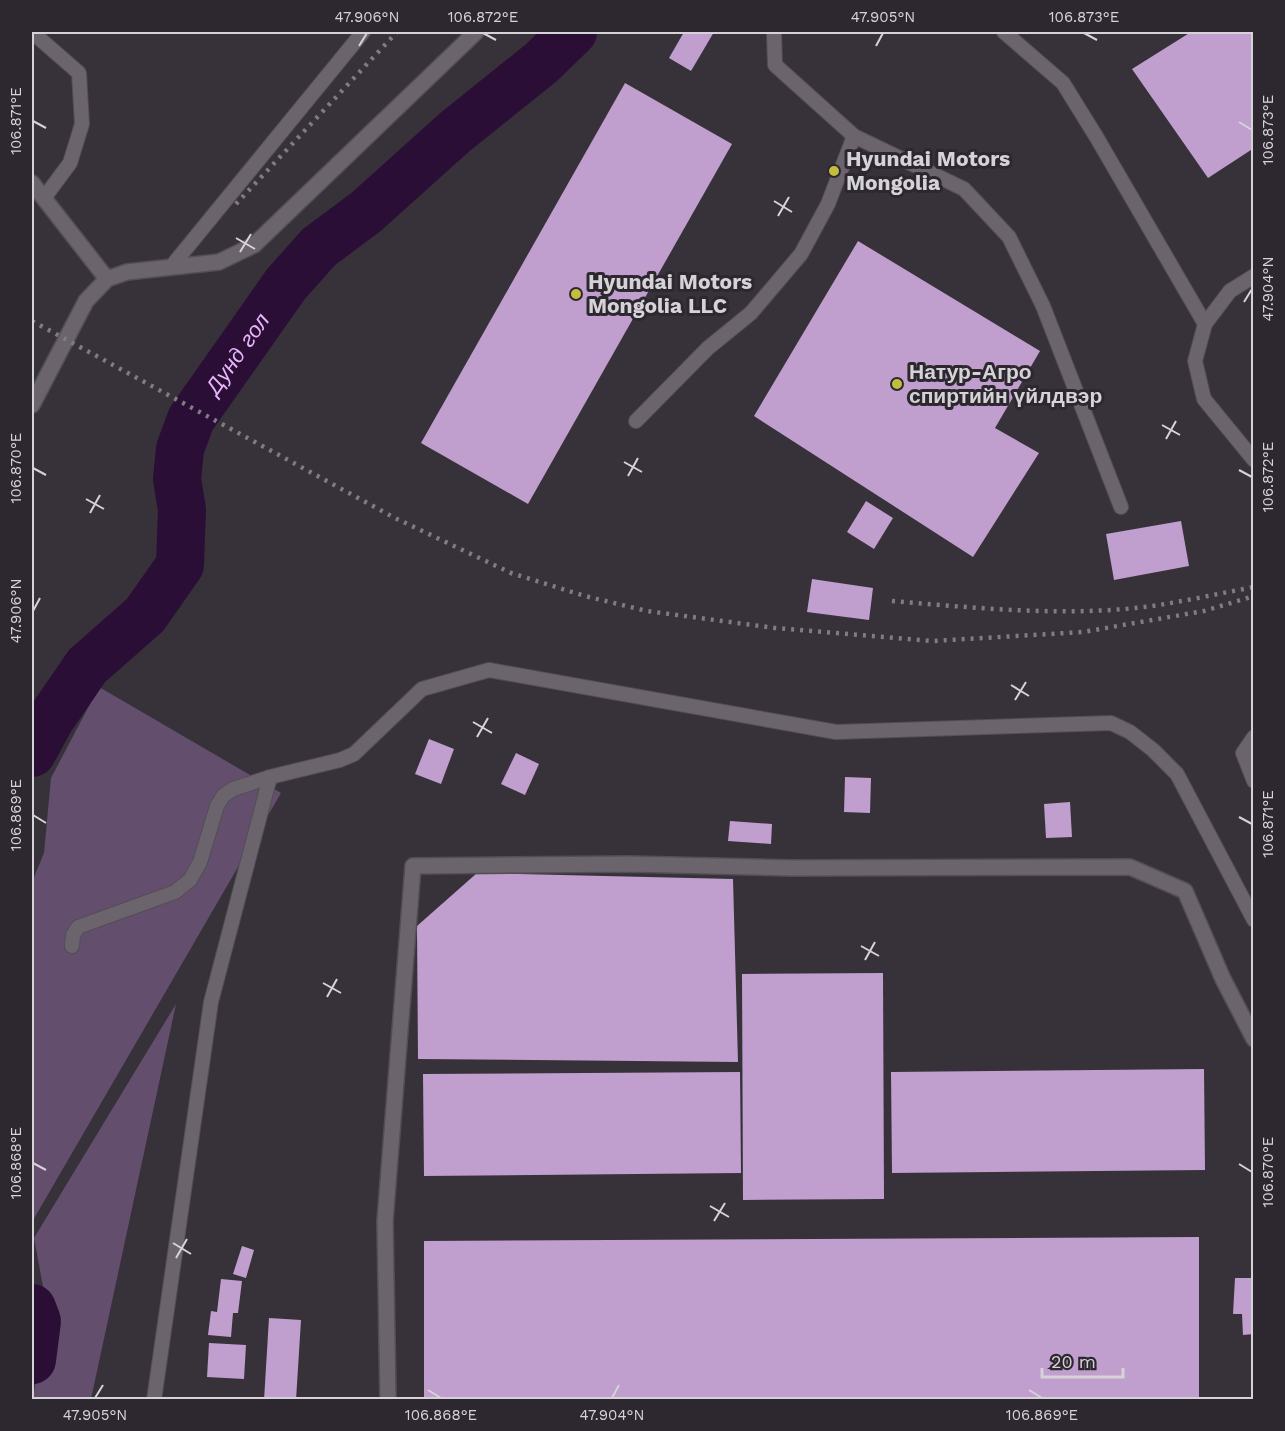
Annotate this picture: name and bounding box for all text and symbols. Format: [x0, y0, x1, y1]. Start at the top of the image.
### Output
text: 47.906°N [335, 8, 400, 26]
text: 106.872°E [448, 8, 518, 26]
text: 47.905°N [851, 8, 915, 26]
text: 106.873°E [1049, 8, 1119, 26]
text: 106.871°E [7, 87, 25, 155]
text: 106.873°E [1259, 95, 1277, 165]
place label: Hyundai Motors Mongolia [846, 146, 1010, 195]
marker: Hyundai Motors Mongolia [827, 164, 841, 178]
text: 47.904°N [1259, 256, 1277, 322]
place label: Hyundai Motors Mongolia LLC [588, 269, 752, 318]
marker: Hyundai Motors Mongolia LLC [569, 287, 583, 301]
water label: Дунд гол [199, 308, 275, 402]
place label: Натур-Агро спиртийн үйлдвэр [909, 359, 1102, 408]
marker: Натур-Агро спиртийн үйлдвэр [890, 377, 904, 391]
text: 106.870°E [7, 433, 25, 503]
text: 106.872°E [1259, 442, 1277, 512]
text: 47.906°N [7, 579, 25, 644]
text: 106.869°E [7, 779, 25, 851]
text: 106.871°E [1259, 790, 1277, 858]
text: 106.868°E [7, 1127, 25, 1199]
text: 106.870°E [1259, 1137, 1277, 1207]
scale bar [1042, 1341, 1123, 1379]
text: 20 m [1051, 1351, 1096, 1372]
text: 47.905°N [63, 1406, 127, 1424]
text: 106.868°E [405, 1406, 477, 1424]
text: 47.904°N [579, 1406, 645, 1424]
text: 106.869°E [1006, 1406, 1078, 1424]

